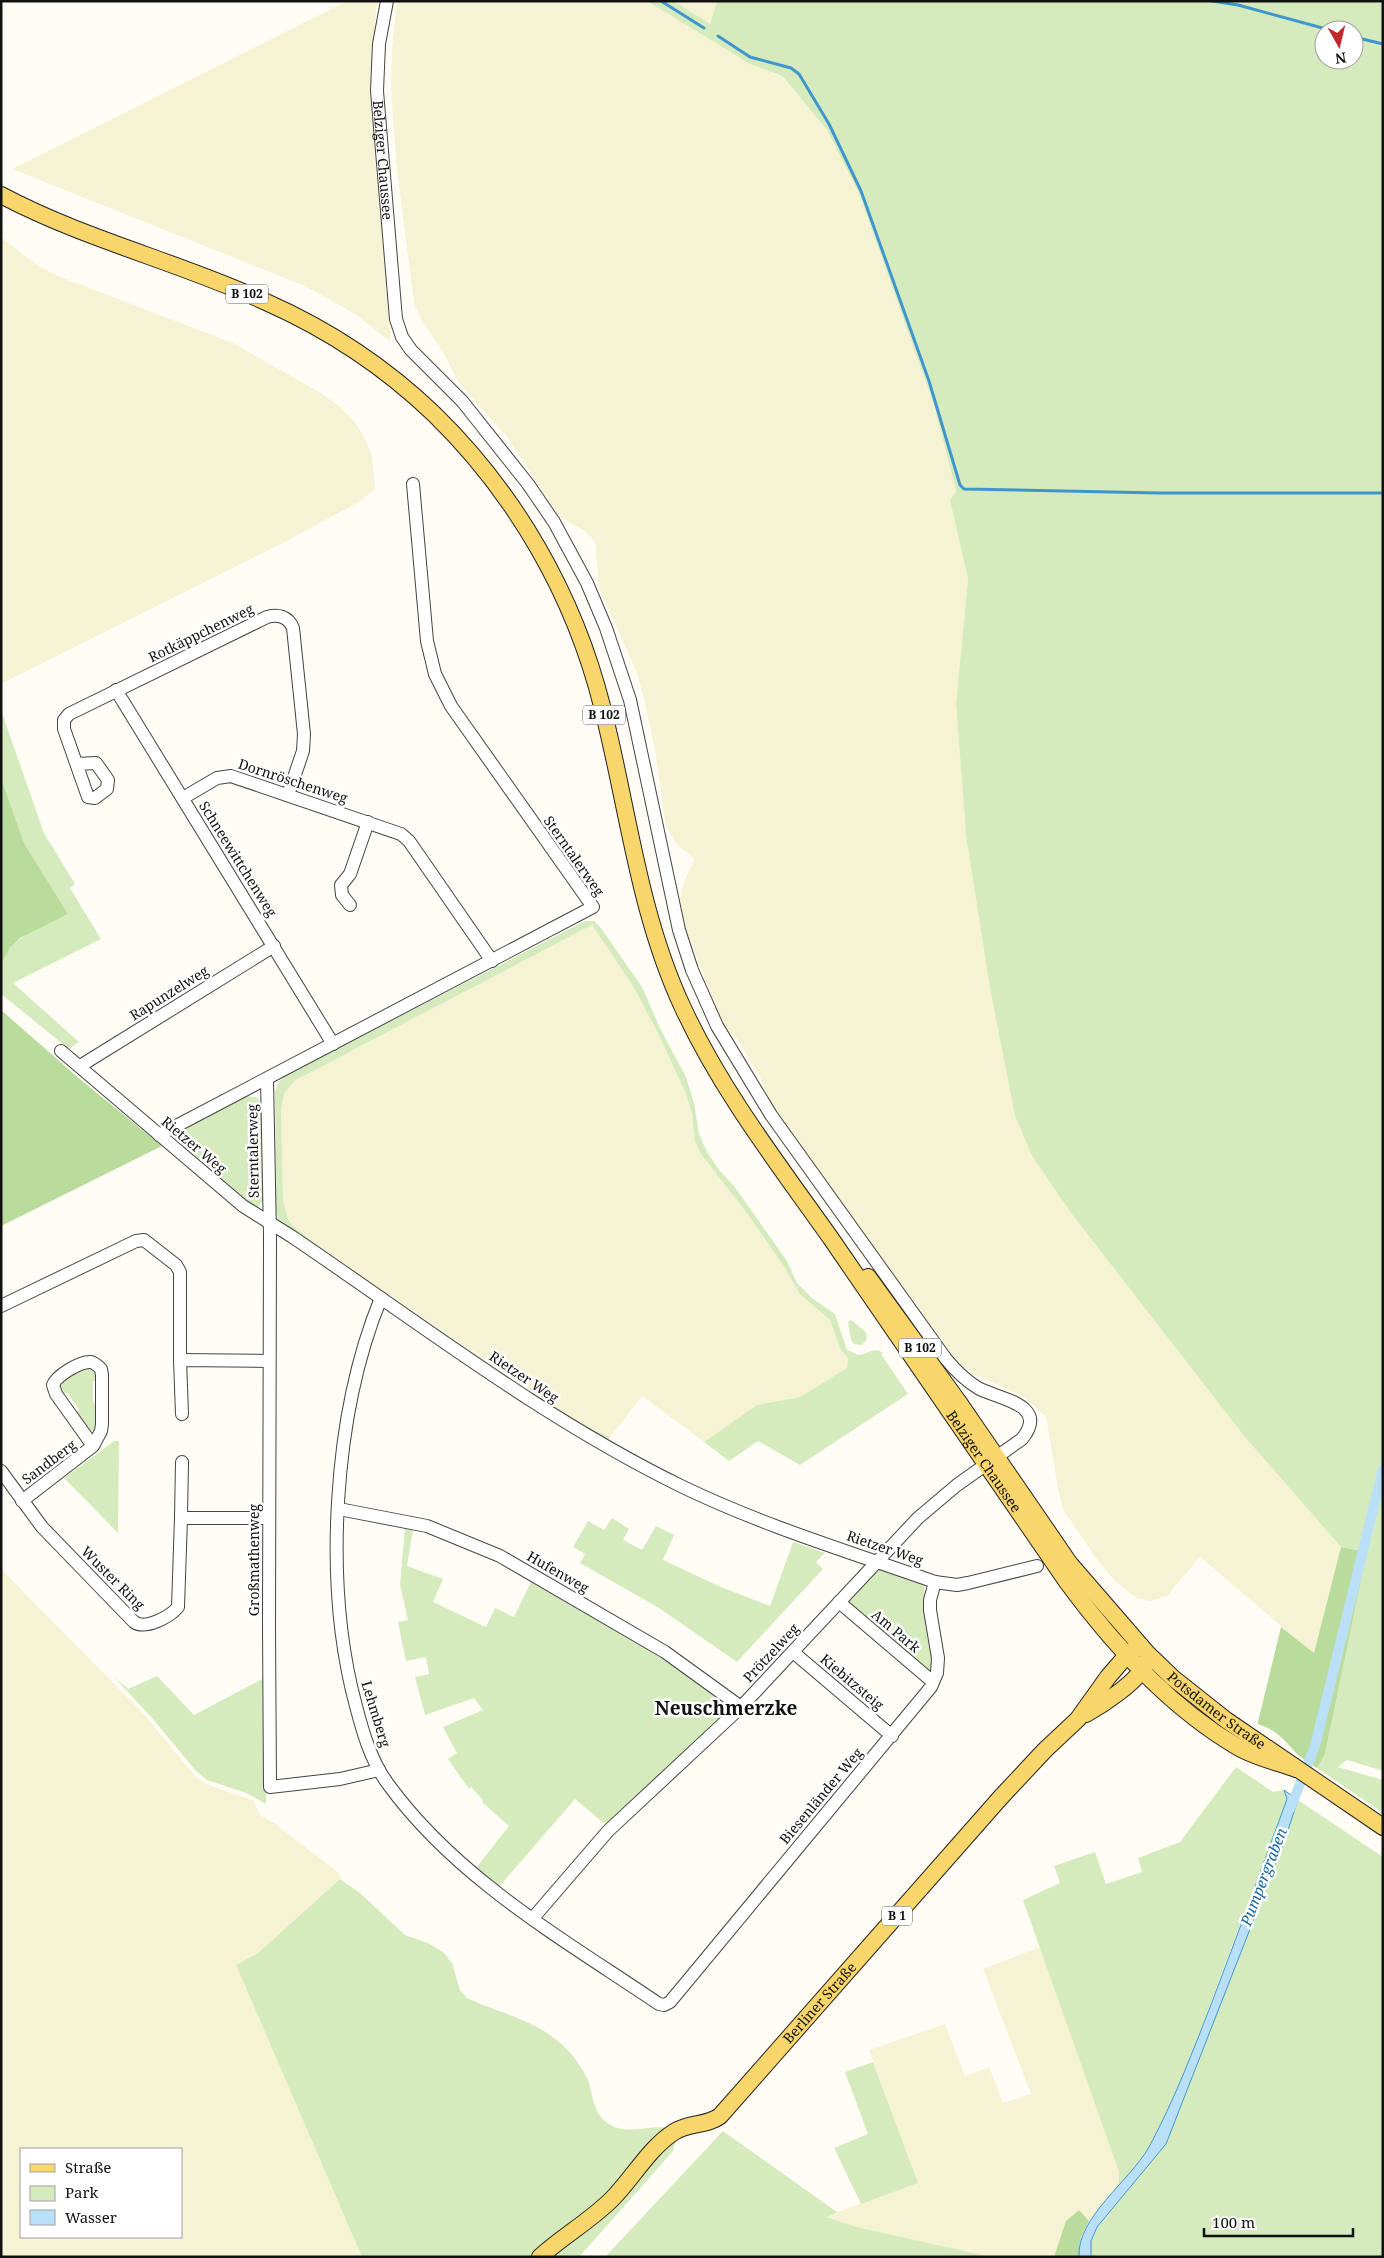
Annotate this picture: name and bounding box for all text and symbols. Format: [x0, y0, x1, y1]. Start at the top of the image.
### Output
north arrow [1314, 20, 1364, 70]
text: N [1334, 48, 1348, 69]
street label: Belziger Chaussee [369, 99, 398, 220]
road number: B 102 [226, 284, 268, 304]
street label: Rotkäppchenweg [145, 599, 257, 666]
road number: B 102 [583, 706, 625, 724]
street label: Dornröschenweg [236, 754, 351, 807]
street label: Schneewittchenweg [195, 797, 282, 921]
street label: Sterntalerweg [540, 812, 609, 900]
street label: Rapunzelweg [126, 961, 212, 1024]
street label: Sterntalerweg [242, 1103, 263, 1198]
street label: Rietzer Weg [158, 1112, 231, 1178]
road number: B 102 [899, 1339, 941, 1358]
street label: Rietzer Weg [486, 1346, 563, 1407]
street label: Belziger Chaussee [942, 1406, 1026, 1516]
street label: Sandberg [18, 1435, 80, 1488]
street label: Großmathenweg [244, 1503, 263, 1616]
street label: Rietzer Weg [844, 1526, 926, 1570]
street label: Wuster Ring [77, 1542, 150, 1614]
street label: Hufenweg [524, 1546, 593, 1597]
street label: Am Park [868, 1605, 925, 1657]
street label: Prötzelweg [738, 1619, 803, 1686]
street label: Kiebitzsteig [816, 1649, 889, 1714]
street label: Potsdamer Straße [1163, 1667, 1270, 1753]
street label: Lehmberg [357, 1678, 396, 1750]
district label: Neuschmerzke [655, 1695, 797, 1721]
street label: Biesenländer Weg [775, 1743, 867, 1848]
water label: Pumpergraben [1235, 1825, 1291, 1929]
road number: B 1 [882, 1906, 912, 1925]
street label: Berliner Straße [778, 1958, 860, 2047]
legend [20, 2148, 182, 2238]
text: Straße [65, 2157, 111, 2177]
text: Park [65, 2182, 99, 2202]
scale bar [1204, 2206, 1353, 2238]
text: Wasser [65, 2207, 117, 2227]
text: 100 m [1212, 2212, 1255, 2232]

